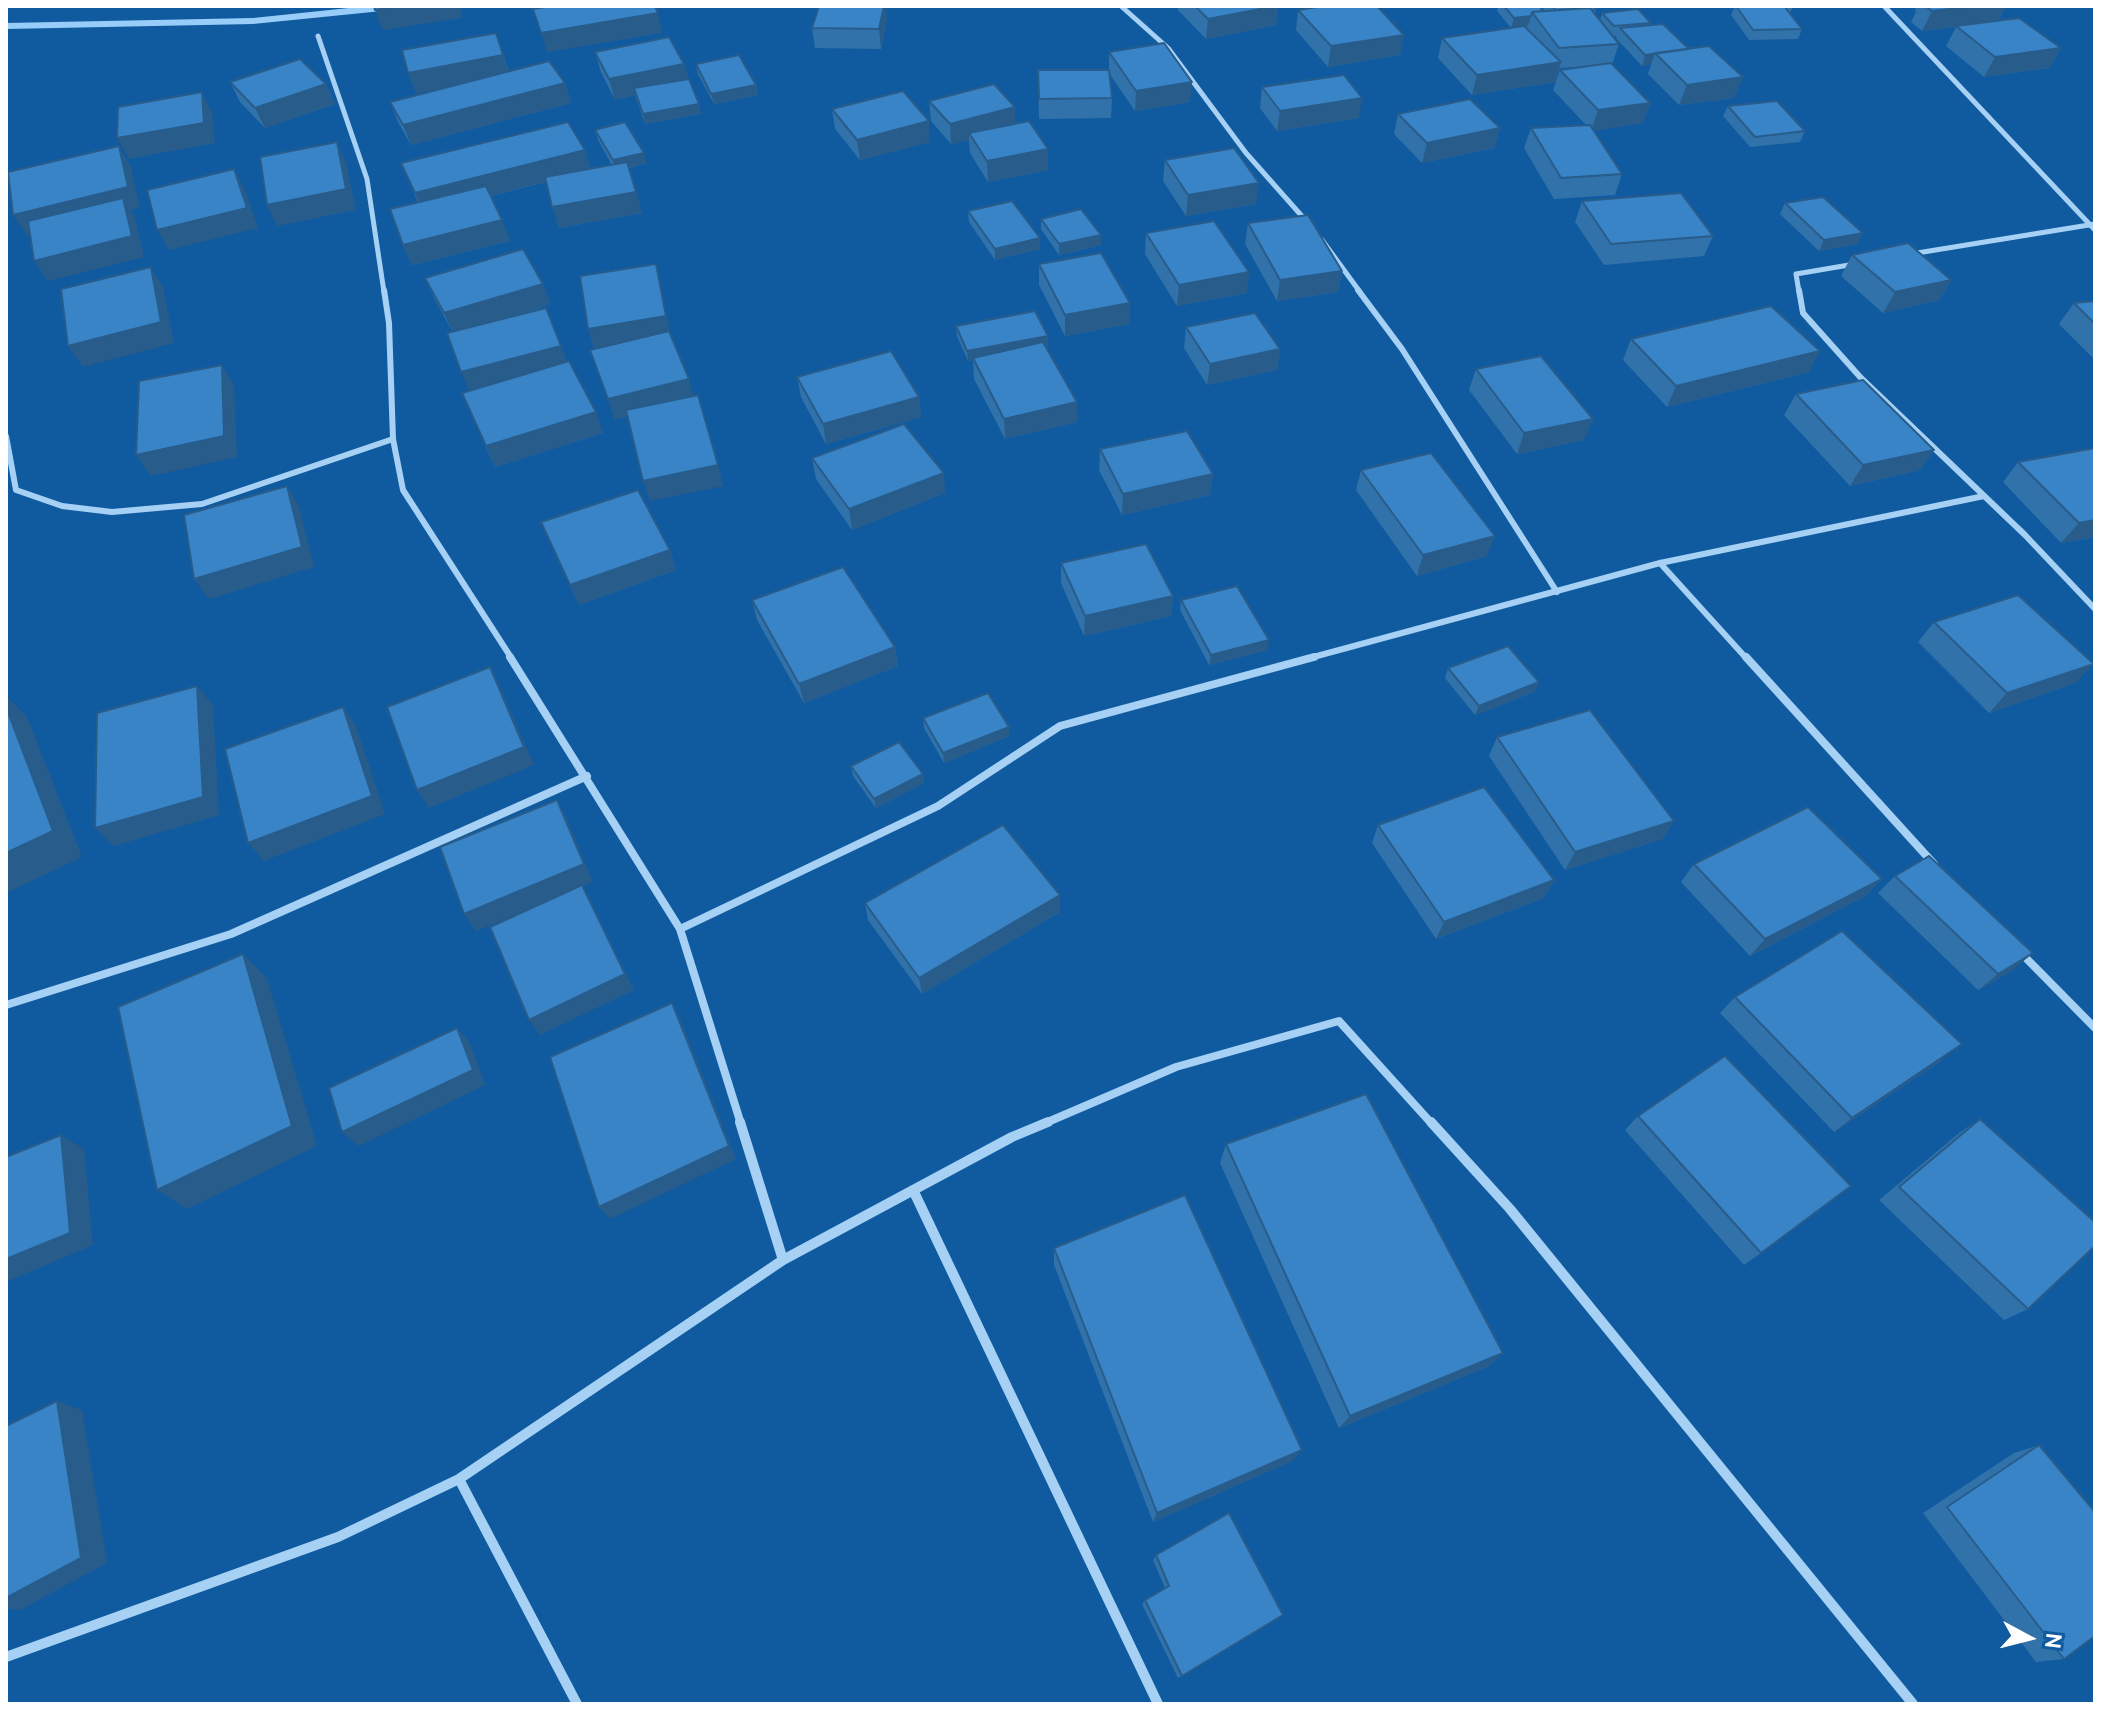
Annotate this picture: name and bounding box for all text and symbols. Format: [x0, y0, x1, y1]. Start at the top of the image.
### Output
north arrow [1989, 1598, 2069, 1678]
text: N [2039, 1632, 2068, 1650]

